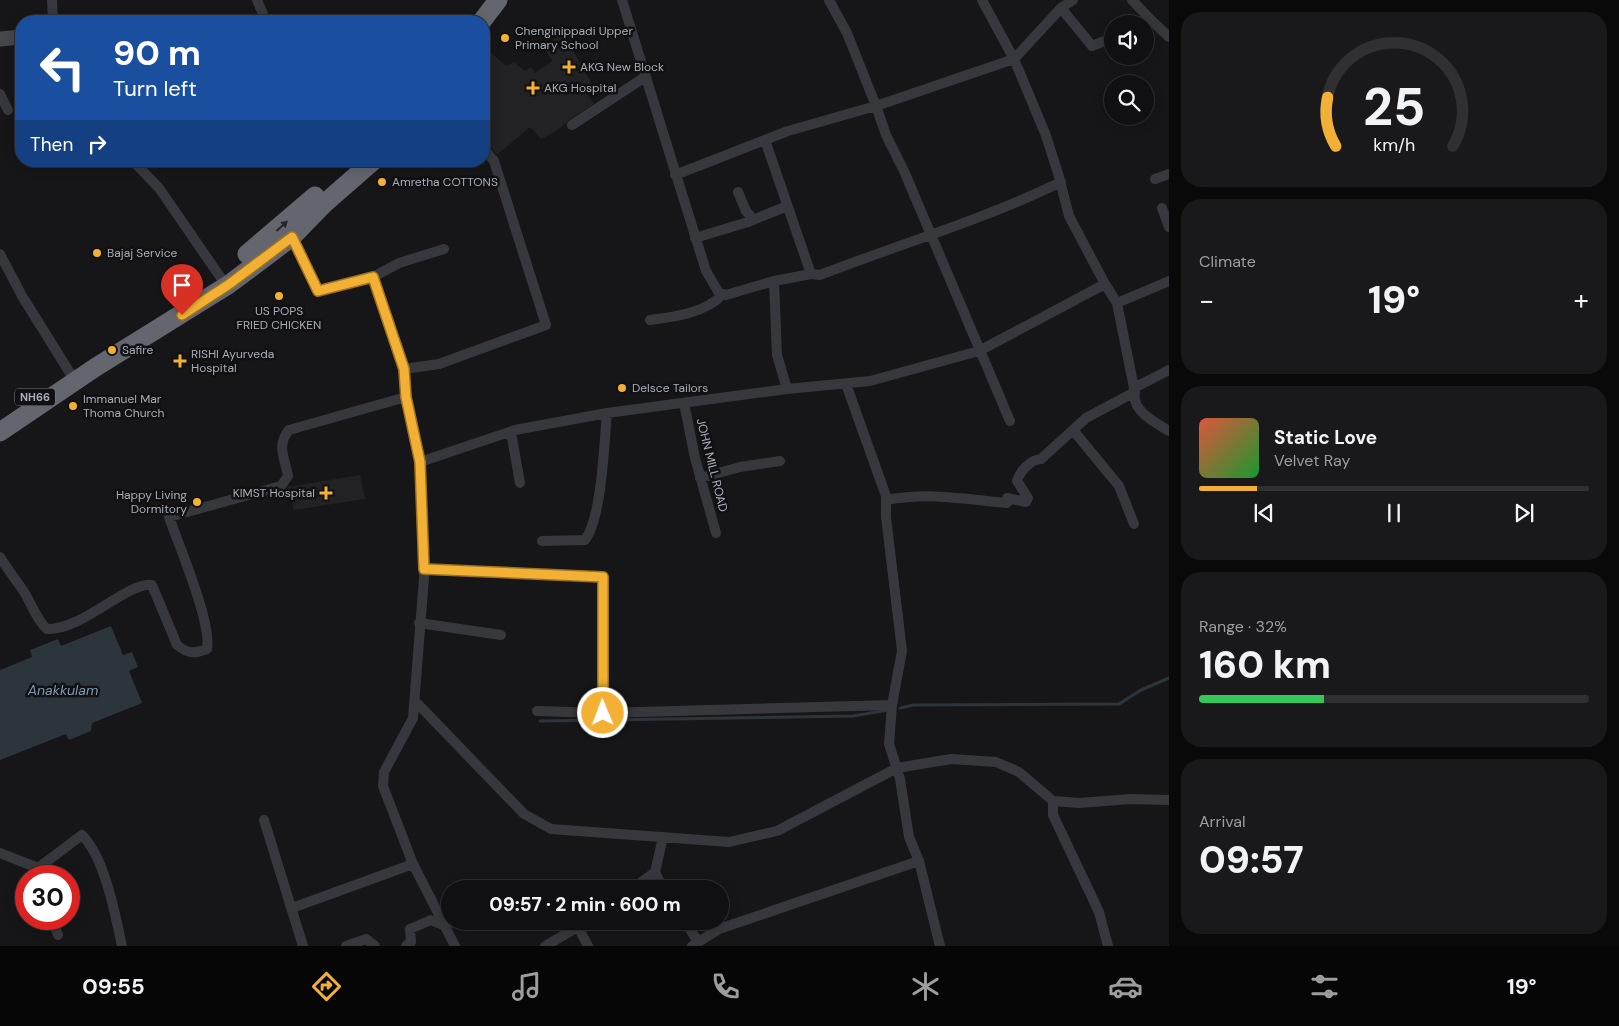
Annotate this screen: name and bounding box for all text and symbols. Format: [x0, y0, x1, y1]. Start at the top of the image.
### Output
map controls [1104, 15, 1154, 125]
button: sound [1104, 15, 1154, 65]
place label: Chenginippadi Upper Primary School [515, 23, 633, 53]
text: 90 m [113, 30, 201, 76]
marker: Chenginippadi Upper Primary School [499, 32, 511, 44]
icon: left [30, 35, 95, 100]
place label: AKG New Block [580, 59, 664, 75]
marker: AKG New Block [562, 60, 576, 74]
text: 25 [1363, 73, 1425, 141]
text: Turn left [113, 74, 197, 103]
button: search [1104, 75, 1154, 125]
place label: AKG Hospital [544, 80, 616, 96]
marker: AKG Hospital [526, 81, 540, 95]
icon: right [83, 130, 111, 158]
text: Then [30, 132, 73, 157]
text: km/h [1373, 133, 1415, 157]
place label: Amretha COTTONS [392, 174, 498, 190]
marker: Amretha COTTONS [376, 176, 388, 188]
one-way arrow [276, 220, 288, 232]
place label: Bajaj Service [107, 245, 178, 261]
marker: Bajaj Service [91, 247, 103, 259]
text: Climate [1199, 251, 1256, 272]
pin [161, 264, 203, 315]
icon: arrive [168, 271, 196, 299]
text: 19° [1368, 275, 1420, 325]
text: − [1199, 282, 1214, 319]
text: + [1574, 282, 1589, 319]
marker: US POPS FRIED CHICKEN [273, 290, 285, 302]
place label: US POPS FRIED CHICKEN [237, 303, 321, 333]
place label: Safire [122, 342, 153, 358]
marker: Safire [106, 344, 118, 356]
place label: RISHI Ayurveda Hospital [191, 346, 274, 376]
marker: RISHI Ayurveda Hospital [173, 354, 187, 368]
place label: Delsce Tailors [632, 380, 708, 396]
marker: Delsce Tailors [616, 382, 628, 394]
road number: NH66 [15, 388, 55, 406]
place label: Immanuel Mar Thoma Church [83, 391, 165, 421]
marker: Immanuel Mar Thoma Church [67, 400, 79, 412]
street label: JOHN MILL ROAD [693, 417, 731, 513]
text: Static Love [1274, 425, 1377, 450]
text: Velvet Ray [1274, 450, 1350, 471]
place label: KIMST Hospital [233, 485, 315, 501]
marker: KIMST Hospital [319, 486, 333, 500]
place label: Happy Living Dormitory [116, 487, 187, 517]
marker: Happy Living Dormitory [191, 496, 203, 508]
icon: previous [1250, 499, 1278, 527]
icon: pause [1380, 499, 1408, 527]
icon: next [1510, 499, 1538, 527]
text: Range · 32% [1199, 616, 1287, 637]
text: 160 km [1199, 640, 1331, 690]
water label: Anakkulam [27, 681, 98, 699]
position arrow [576, 686, 628, 738]
text: Arrival [1199, 811, 1246, 832]
text: 09:57 [1199, 835, 1304, 885]
speed limit sign: 30 [15, 865, 80, 930]
text: 09:57 · 2 min · 600 m [489, 892, 681, 917]
icon: directions [309, 969, 344, 1004]
icon: music [509, 969, 544, 1004]
icon: phone [708, 969, 743, 1004]
icon: climate [908, 969, 943, 1004]
icon: car [1108, 969, 1143, 1004]
icon: filters [1307, 969, 1342, 1004]
text: 09:55 [82, 972, 145, 1001]
text: 19° [1507, 972, 1537, 1001]

